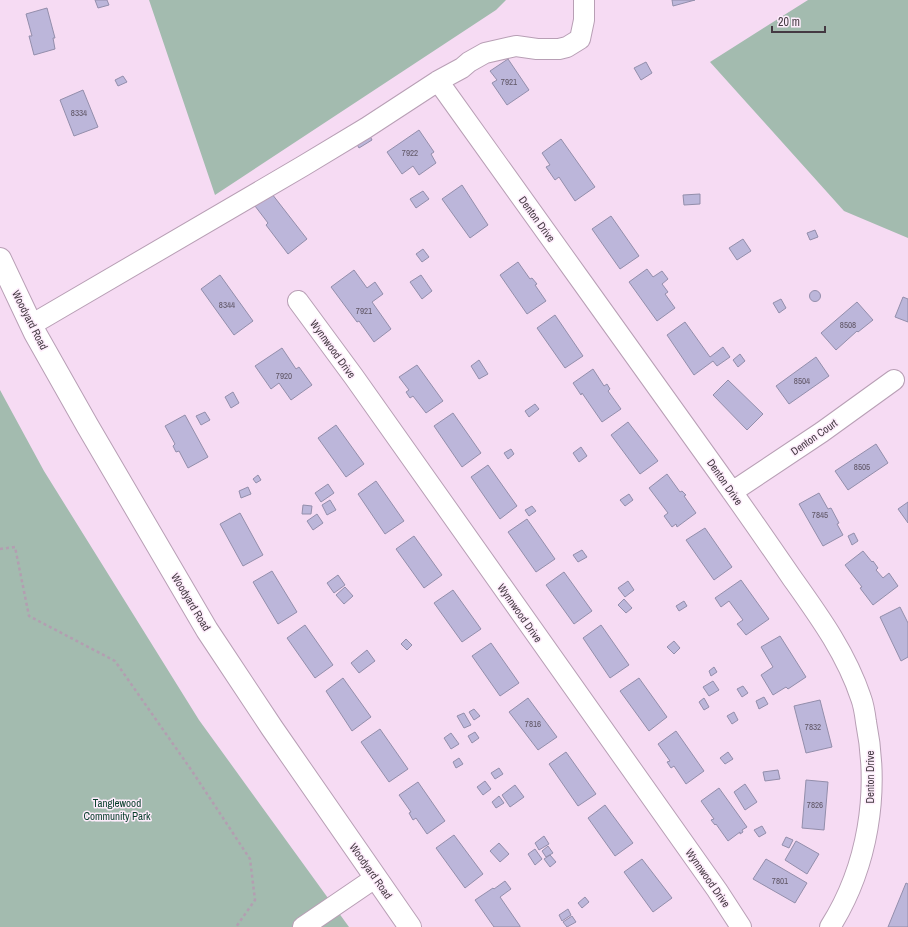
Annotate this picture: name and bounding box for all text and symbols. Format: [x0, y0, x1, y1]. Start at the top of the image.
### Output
scale bar [772, 8, 825, 34]
text: 20 m [778, 14, 800, 30]
house number: 7921 [501, 76, 517, 88]
house number: 8334 [71, 107, 87, 119]
house number: 7922 [402, 147, 418, 159]
street label: Denton Drive [516, 193, 558, 245]
street label: Woodyard Road [9, 288, 51, 352]
house number: 8344 [219, 299, 235, 311]
house number: 7921 [356, 305, 372, 317]
street label: Wynnwood Drive [307, 317, 359, 381]
house number: 8508 [840, 319, 856, 331]
house number: 7920 [276, 370, 292, 382]
house number: 8504 [794, 375, 810, 387]
street label: Denton Court [788, 416, 840, 458]
street label: Denton Drive [704, 456, 746, 508]
house number: 8505 [854, 461, 870, 473]
house number: 7845 [812, 509, 828, 521]
street label: Woodyard Road [168, 571, 214, 633]
street label: Wynnwood Drive [495, 581, 545, 645]
house number: 7816 [525, 718, 541, 730]
house number: 7832 [805, 721, 821, 733]
street label: Denton Drive [863, 750, 877, 804]
park label: Tanglewood Community Park [83, 796, 151, 823]
house number: 7826 [807, 799, 823, 811]
street label: Woodyard Road [347, 840, 395, 902]
street label: Wynnwood Drive [683, 846, 733, 910]
house number: 7801 [772, 875, 788, 887]

